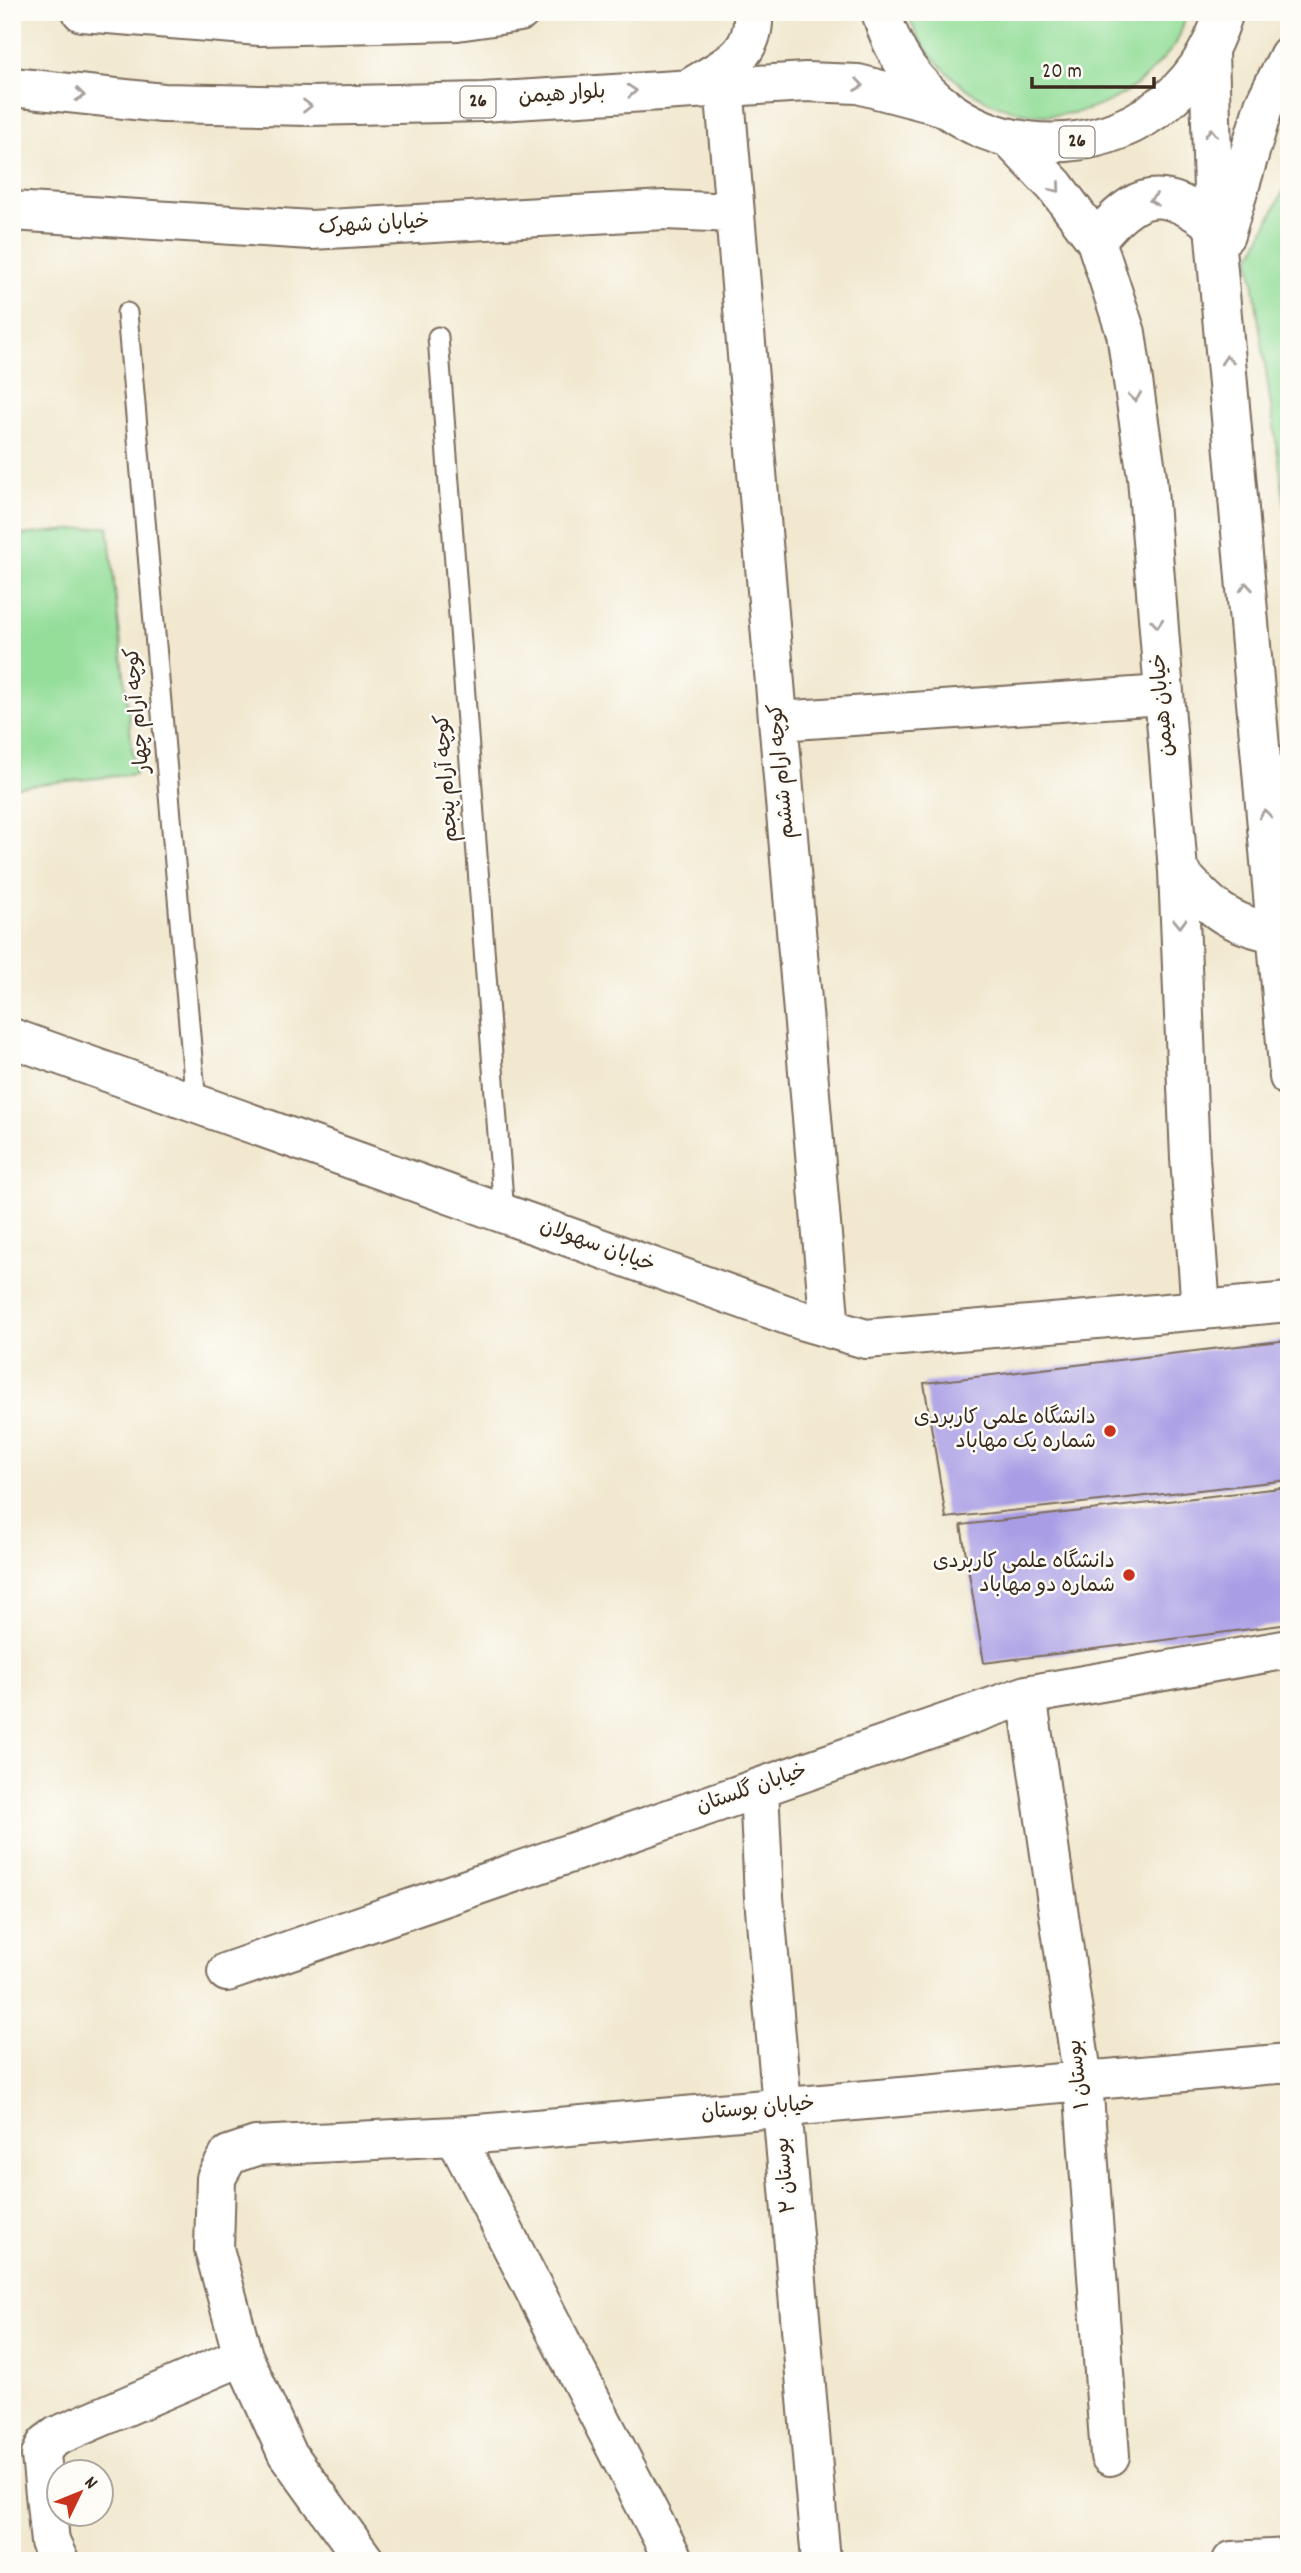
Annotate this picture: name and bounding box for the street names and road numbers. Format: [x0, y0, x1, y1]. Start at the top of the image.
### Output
street label: بلوار هیمن [517, 78, 607, 114]
road number: 26 [461, 86, 496, 118]
road number: 26 [1060, 126, 1094, 158]
street label: خیابان شهرک [318, 208, 430, 244]
street label: کوچه آرام چهار [119, 646, 160, 776]
street label: خیابان هیمن [1145, 652, 1183, 758]
street label: کوچه ارام ششم [762, 702, 804, 840]
street label: کوچه آرام پنجم [429, 713, 467, 843]
street label: خیابان سهولان [535, 1212, 659, 1282]
street label: خیابان گلستان [693, 1757, 811, 1823]
street label: بوستان ۱ [1061, 2038, 1099, 2110]
street label: خیابان بوستان [700, 2090, 816, 2130]
street label: بوستان ۲ [769, 2136, 805, 2214]

